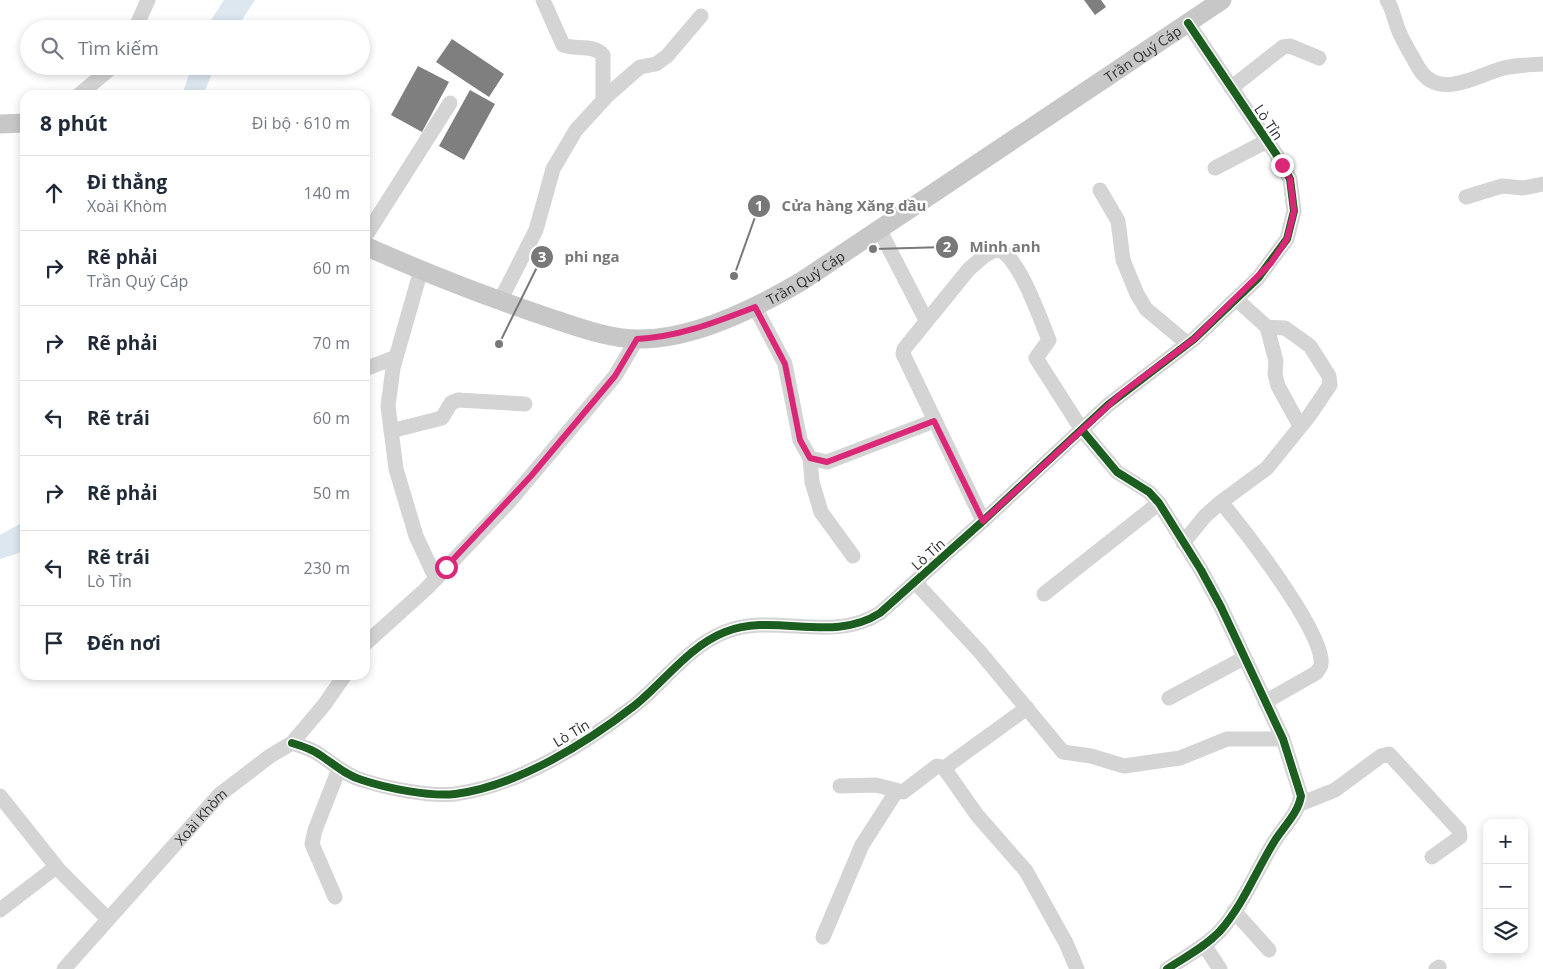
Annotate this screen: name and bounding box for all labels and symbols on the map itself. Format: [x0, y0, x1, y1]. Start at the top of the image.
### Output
street label: Trần Quý Cáp [1100, 21, 1185, 86]
street label: Lò Tỉn [1250, 100, 1288, 144]
route end [1271, 154, 1294, 177]
callout: Cửa hàng Xăng dầu [747, 191, 937, 221]
text: 1 [755, 195, 763, 215]
text: Cửa hàng Xăng dầu [782, 195, 926, 215]
callout: Minh anh [935, 232, 1051, 262]
text: 2 [943, 236, 952, 256]
text: Minh anh [969, 236, 1041, 256]
callout: phi nga [530, 242, 630, 272]
text: 3 [538, 246, 546, 266]
text: phi nga [564, 246, 620, 266]
street label: Trần Quý Cáp [763, 246, 848, 309]
street label: Lò Tỉn [907, 534, 949, 574]
route start [435, 556, 458, 579]
street label: Lò Tỉn [549, 715, 593, 751]
street label: Xoài Khòm [170, 783, 230, 848]

